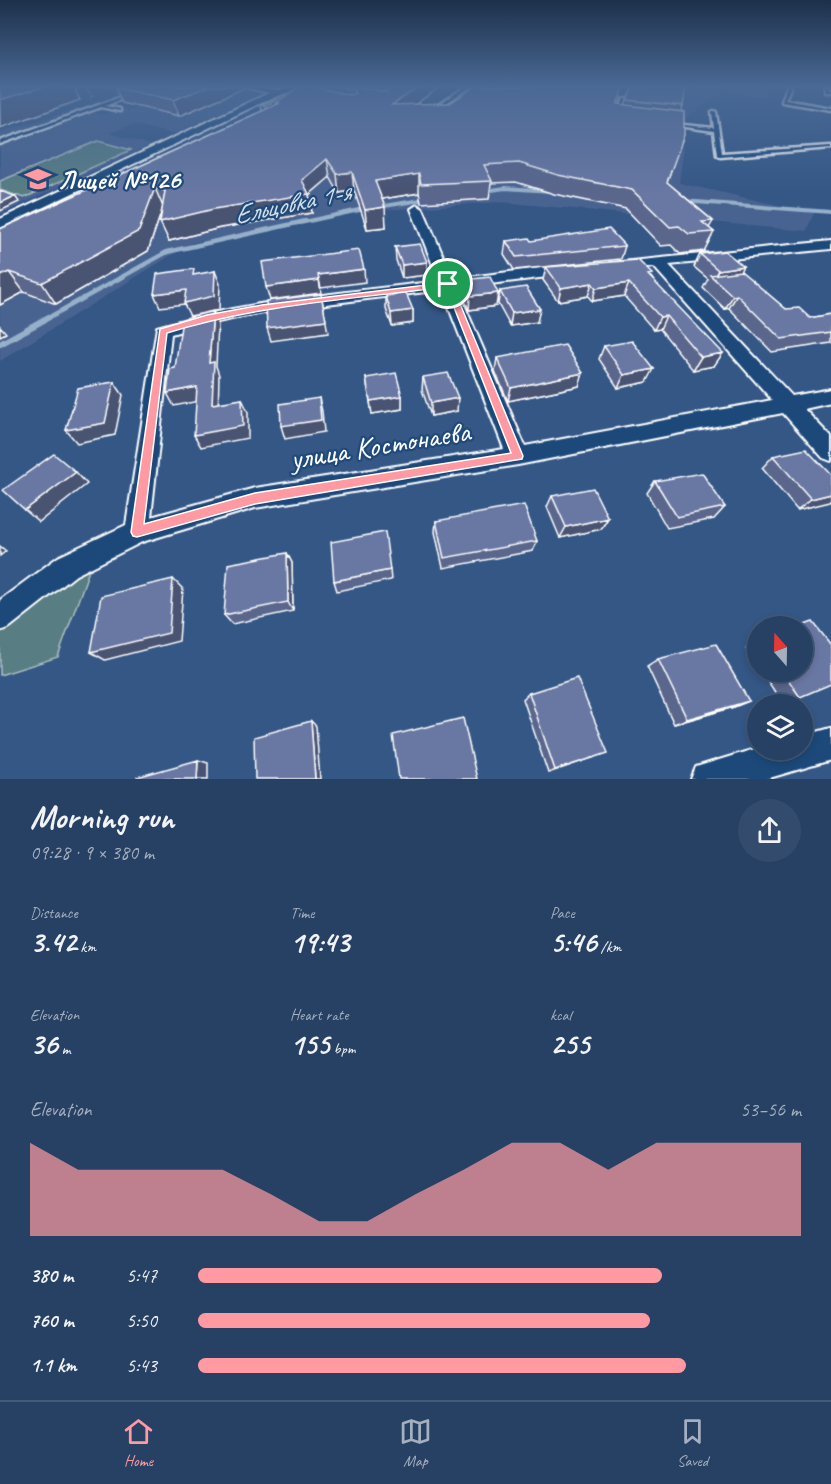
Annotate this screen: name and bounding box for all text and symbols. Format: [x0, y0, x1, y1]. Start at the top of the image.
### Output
place label: Лицей №126 [58, 163, 182, 196]
school or university icon: Лицей №126 [23, 164, 53, 194]
water label: Ельцовка 1-я [231, 173, 356, 232]
pin [422, 258, 473, 309]
icon: arrive [431, 267, 464, 300]
street label: улица Костонаева [286, 412, 474, 478]
north arrow [747, 616, 813, 682]
map controls [747, 616, 813, 760]
button: layers [747, 694, 813, 760]
text: Morning run [30, 796, 174, 838]
button: share [738, 799, 801, 862]
text: 09:28 · 9 × 380 m [30, 840, 154, 865]
text: Distance [30, 903, 78, 923]
text: Time [290, 903, 314, 923]
text: Pace [550, 903, 575, 923]
text: 3.42 [30, 923, 76, 961]
text: 19:43 [290, 923, 350, 961]
text: 5:46 [550, 923, 597, 961]
text: km [76, 937, 96, 957]
text: /km [597, 937, 621, 957]
text: Elevation [30, 1005, 79, 1025]
text: Heart rate [290, 1005, 348, 1025]
text: kcal [550, 1005, 571, 1025]
text: 36 [30, 1025, 58, 1063]
text: 155 [290, 1025, 330, 1063]
text: 255 [550, 1025, 590, 1063]
text: m [58, 1039, 70, 1059]
text: bpm [330, 1039, 355, 1059]
text: Elevation [30, 1097, 92, 1122]
text: 53–56 m [740, 1097, 801, 1122]
text: 380 m [30, 1263, 73, 1288]
text: 5:47 [126, 1263, 157, 1288]
text: 760 m [30, 1308, 74, 1333]
text: 5:50 [126, 1308, 157, 1333]
text: 1.1 km [30, 1353, 77, 1378]
text: 5:43 [126, 1353, 157, 1378]
tab: Home [122, 1415, 155, 1471]
tab: Map [399, 1415, 432, 1471]
tab: Saved [676, 1415, 709, 1471]

